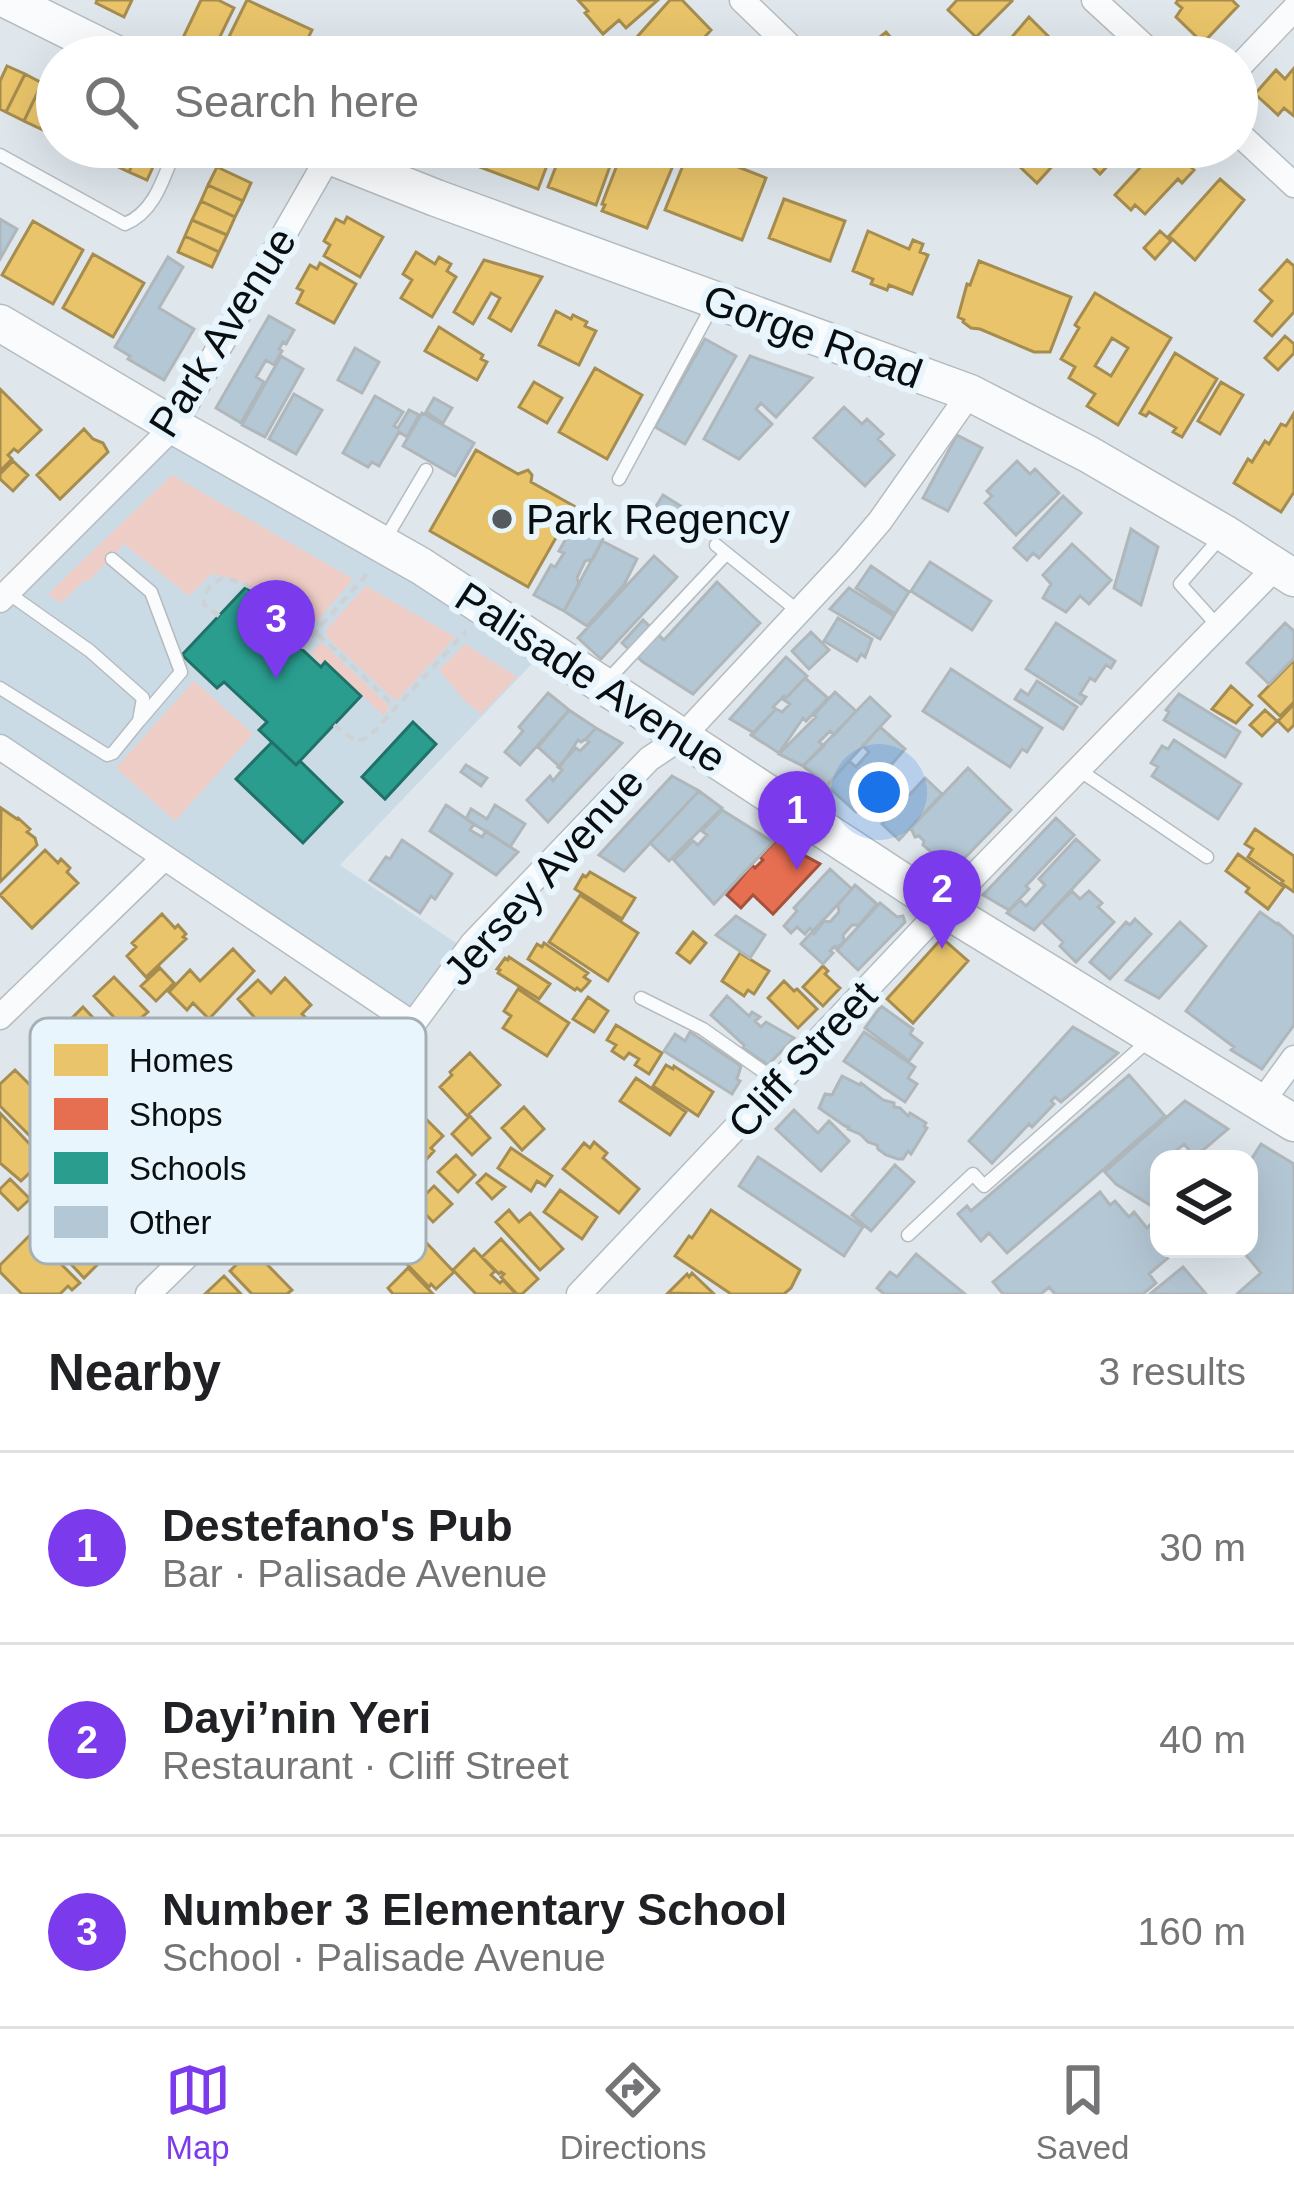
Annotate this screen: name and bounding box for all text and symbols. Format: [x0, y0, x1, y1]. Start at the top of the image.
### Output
search box [36, 36, 1258, 168]
icon: search [78, 69, 144, 135]
text: Search here [174, 76, 419, 127]
street label: Park Avenue [140, 219, 305, 445]
street label: Gorge Road [697, 275, 928, 398]
place label: Park Regency [526, 496, 790, 543]
marker: Park Regency [489, 506, 515, 532]
street label: Palisade Avenue [447, 573, 734, 782]
pin: 3 [237, 580, 315, 679]
street label: Jersey Avenue [434, 759, 653, 994]
your location [849, 762, 909, 822]
pin: 1 [758, 771, 836, 870]
pin: 2 [903, 850, 981, 949]
street label: Cliff Street [719, 972, 886, 1147]
legend [30, 1018, 426, 1264]
text: Homes [129, 1042, 234, 1079]
text: Shops [129, 1096, 223, 1133]
text: Schools [129, 1150, 246, 1187]
map controls [1150, 1150, 1258, 1258]
button: layers [1150, 1150, 1258, 1258]
text: Other [129, 1204, 212, 1241]
text: Nearby [48, 1344, 221, 1401]
text: 3 results [1099, 1350, 1246, 1393]
text: Destefano's Pub [162, 1500, 513, 1551]
text: 1 [76, 1526, 98, 1569]
text: 30 m [1159, 1526, 1246, 1569]
text: Bar · Palisade Avenue [162, 1552, 547, 1595]
text: Dayi’nin Yeri [162, 1692, 431, 1743]
text: 2 [76, 1718, 98, 1761]
text: 40 m [1159, 1718, 1246, 1761]
text: Restaurant · Cliff Street [162, 1744, 569, 1787]
text: Number 3 Elementary School [162, 1884, 787, 1935]
text: 3 [76, 1910, 98, 1953]
text: 160 m [1138, 1910, 1246, 1953]
text: School · Palisade Avenue [162, 1936, 606, 1979]
tab: Map [165, 2057, 231, 2167]
tab: Directions [560, 2057, 707, 2167]
tab: Saved [1036, 2057, 1129, 2167]

